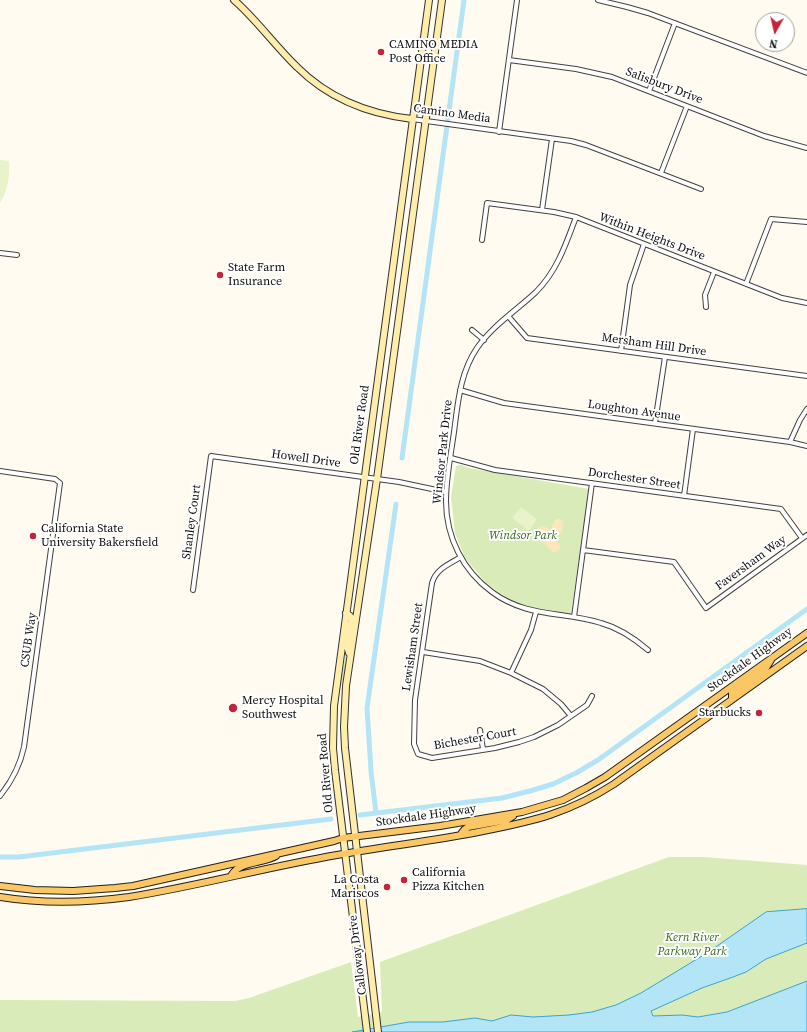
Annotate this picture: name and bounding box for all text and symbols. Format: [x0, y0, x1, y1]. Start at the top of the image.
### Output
north arrow [755, 12, 795, 52]
text: N [768, 35, 778, 51]
place label: CAMINO MEDIA Post Office [389, 38, 478, 66]
marker: CAMINO MEDIA Post Office [376, 47, 386, 57]
street label: Salisbury Drive [623, 65, 705, 107]
street label: Camino Media [412, 101, 492, 127]
street label: Within Heights Drive [597, 210, 707, 264]
place label: State Farm Insurance [228, 261, 285, 289]
marker: State Farm Insurance [215, 270, 225, 280]
street label: Mersham Hill Drive [601, 331, 707, 359]
street label: Old River Road [347, 384, 373, 466]
street label: Loughton Avenue [587, 397, 681, 425]
street label: Windsor Park Drive [430, 399, 456, 505]
street label: Howell Drive [271, 447, 341, 471]
street label: Dorchester Street [587, 465, 681, 493]
street label: Shanley Court [180, 484, 204, 560]
place label: California State University Bakersfield [41, 522, 158, 550]
park label: Windsor Park [489, 529, 557, 543]
marker: California State University Bakersfield [28, 531, 38, 541]
street label: Faversham Way [713, 532, 789, 594]
street label: Lewisham Street [400, 602, 426, 692]
street label: CSUB Way [18, 612, 40, 668]
street label: Stockdale Highway [705, 625, 795, 695]
place label: Mercy Hospital Southwest [242, 694, 324, 722]
marker: Mercy Hospital Southwest [227, 702, 239, 714]
place label: Starbucks [699, 706, 751, 720]
marker: Starbucks [754, 708, 764, 718]
street label: Bichester Court [433, 725, 517, 753]
street label: Old River Road [315, 733, 337, 813]
street label: Stockdale Highway [375, 802, 477, 830]
place label: California Pizza Kitchen [412, 866, 484, 894]
place label: La Costa Mariscos [331, 873, 379, 901]
marker: California Pizza Kitchen [399, 875, 409, 885]
marker: La Costa Mariscos [382, 882, 392, 892]
street label: Calloway Drive [346, 914, 370, 996]
park label: Kern River Parkway Park [657, 931, 727, 959]

